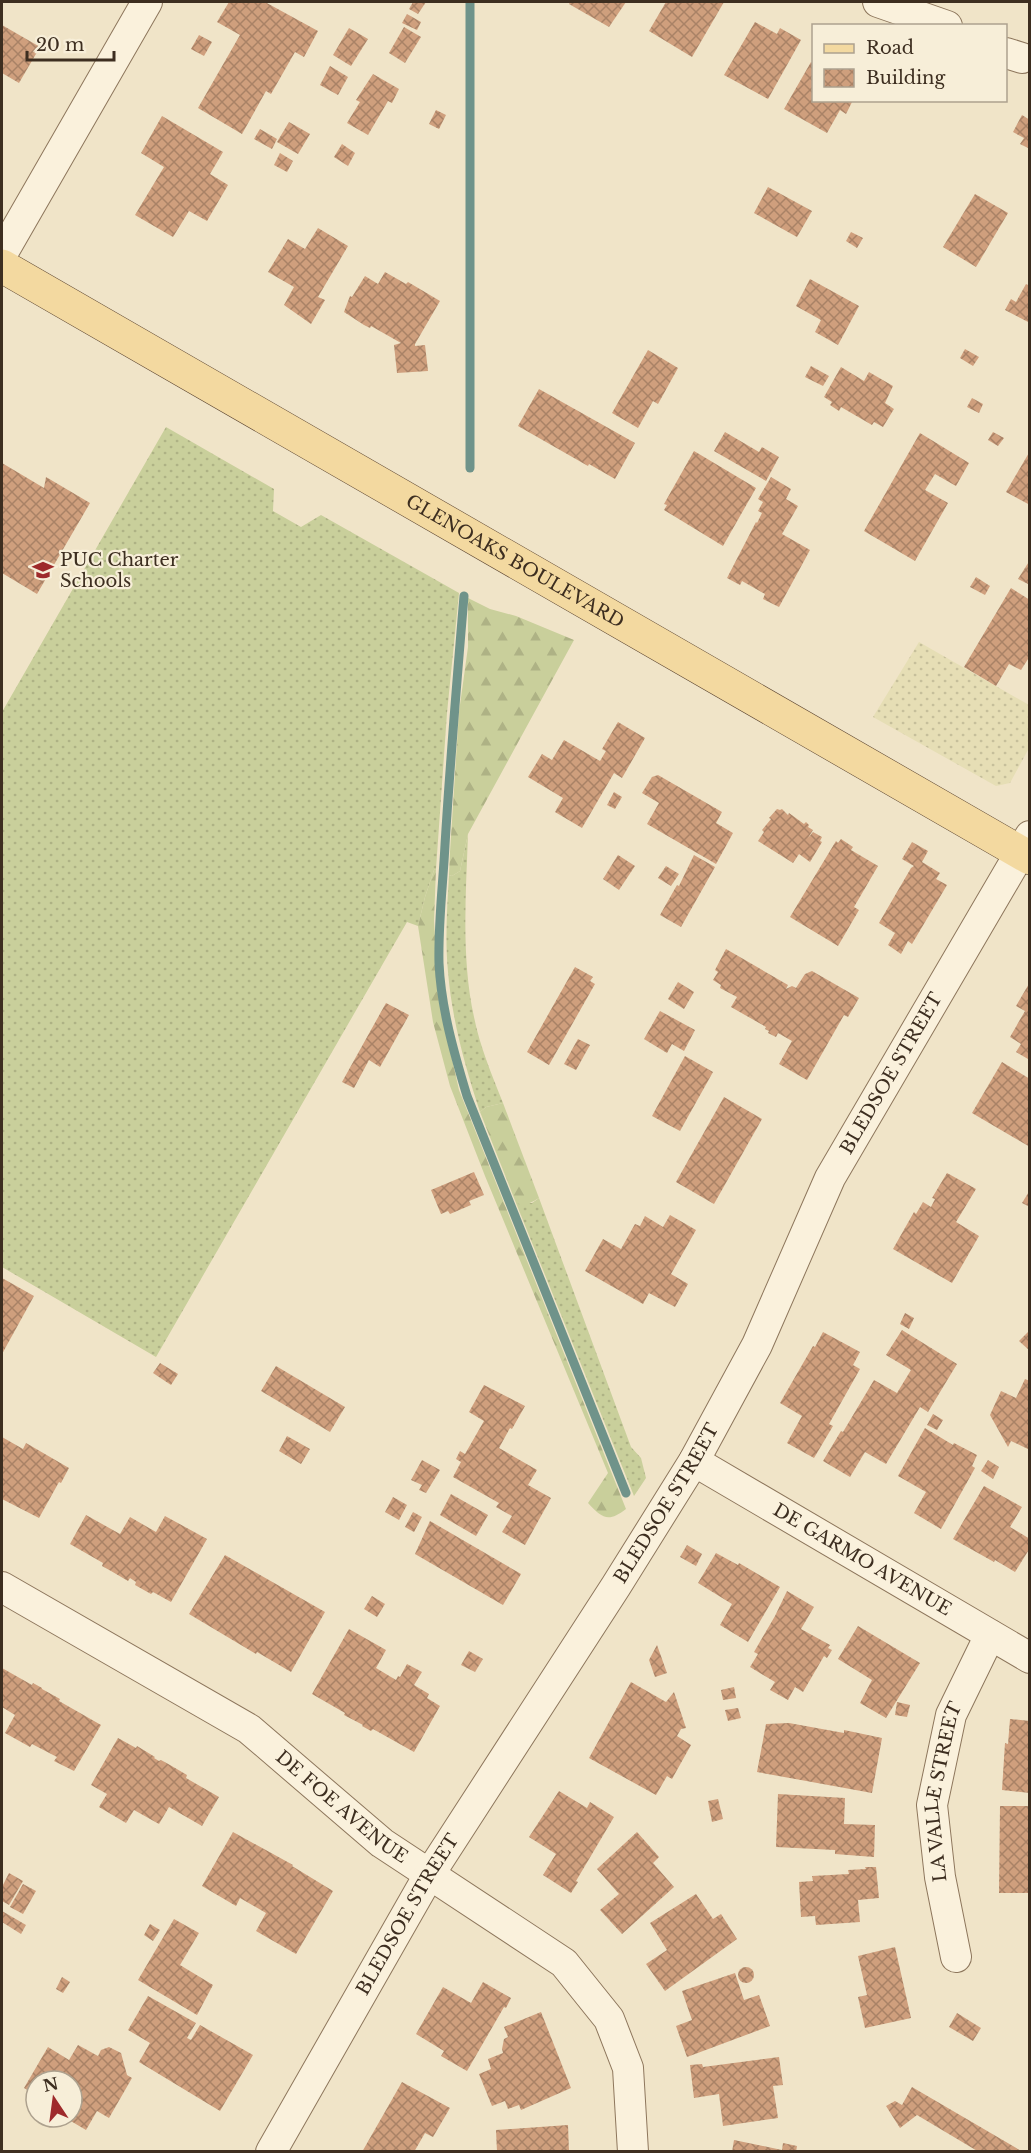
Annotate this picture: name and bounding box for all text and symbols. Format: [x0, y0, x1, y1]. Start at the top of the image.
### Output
scale bar [27, 24, 114, 62]
legend [812, 24, 1007, 102]
text: 20 m [36, 34, 84, 56]
text: Road [866, 37, 914, 59]
text: Building [866, 67, 945, 89]
street label: GLENOAKS BOULEVARD [402, 490, 628, 633]
place label: PUC Charter Schools [60, 549, 179, 592]
school or university icon: PUC Charter Schools [31, 558, 55, 582]
street label: BLEDSOE STREET [835, 988, 947, 1158]
street label: BLEDSOE STREET [609, 1419, 724, 1587]
street label: DE GARMO AVENUE [769, 1499, 955, 1620]
street label: LA VALLE STREET [920, 1698, 967, 1883]
street label: DE FOE AVENUE [271, 1746, 412, 1868]
street label: BLEDSOE STREET [352, 1829, 464, 1999]
north arrow [24, 2069, 84, 2129]
text: N [41, 2073, 60, 2096]

